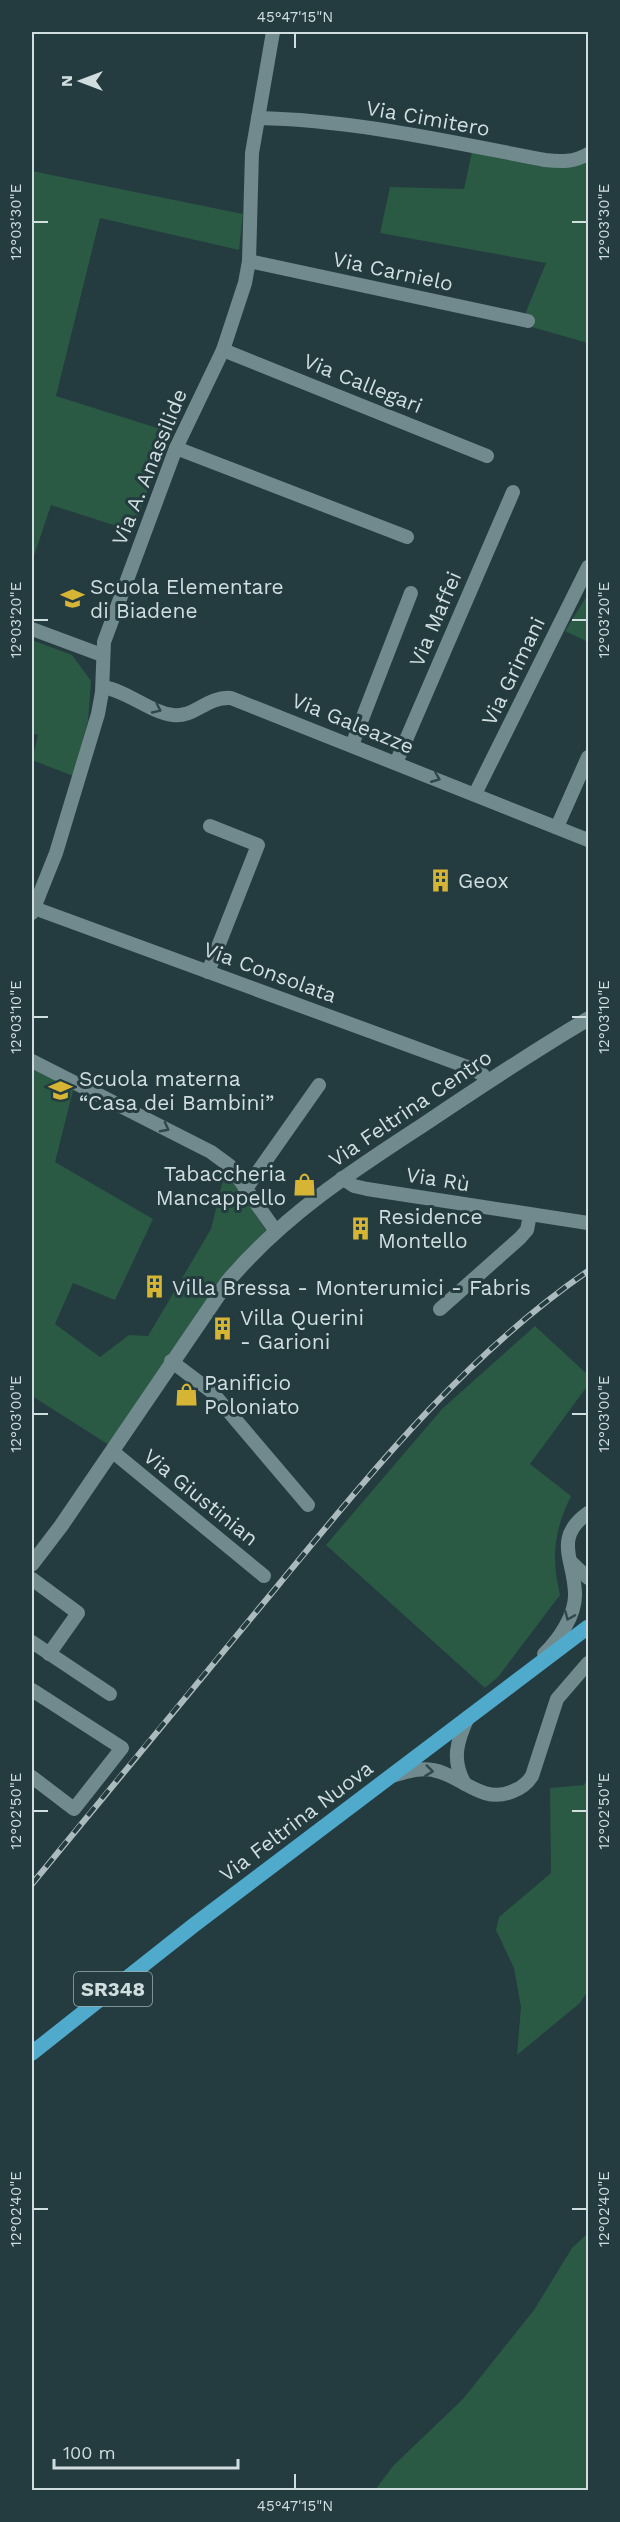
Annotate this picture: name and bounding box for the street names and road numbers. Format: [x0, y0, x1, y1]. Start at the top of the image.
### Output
street label: Via Cimitero [364, 95, 492, 141]
street label: Via Carnielo [331, 246, 455, 296]
street label: Via Callegari [300, 348, 426, 418]
street label: Via A. Anassilide [106, 385, 192, 549]
street label: Via Maffei [404, 568, 466, 670]
street label: Via Grimani [476, 613, 550, 729]
street label: Via Galeazze [288, 687, 418, 759]
street label: Via Consolata [200, 936, 340, 1008]
street label: Via Feltrina Centro [324, 1044, 496, 1172]
street label: Via Rù [404, 1162, 472, 1196]
street label: Via Giustinian [139, 1443, 263, 1551]
street label: Via Feltrina Nuova [214, 1755, 378, 1887]
road number: SR348 [74, 1972, 152, 2006]

